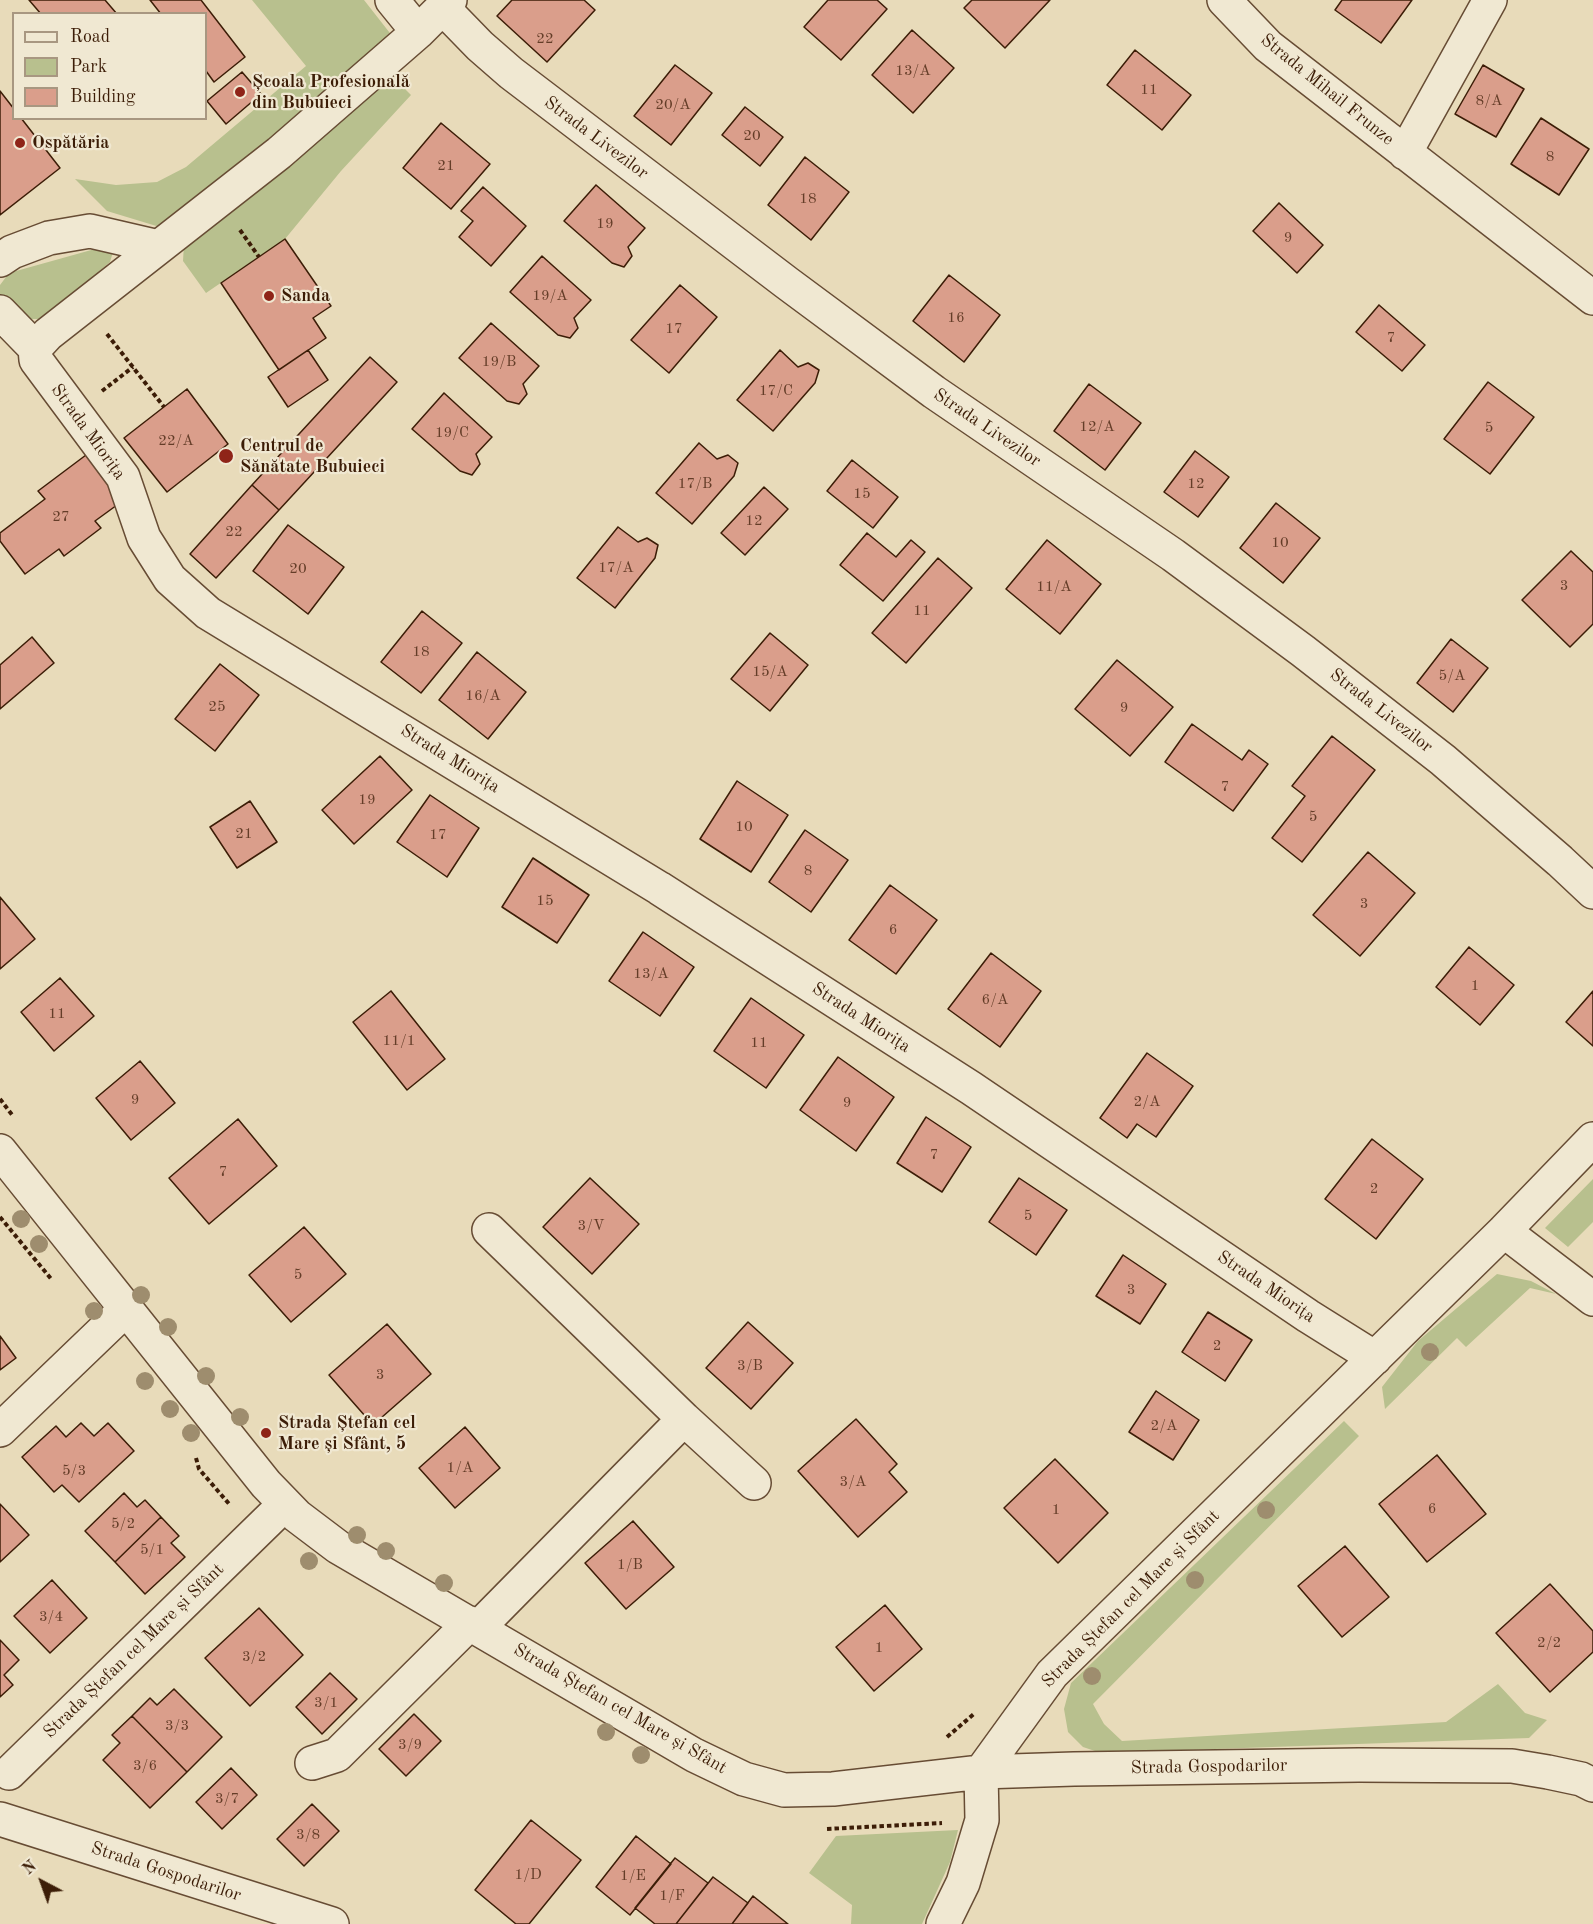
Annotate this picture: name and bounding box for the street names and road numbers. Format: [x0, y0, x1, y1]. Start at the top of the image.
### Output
street label: Strada Mihail Frunze [1256, 30, 1398, 150]
street label: Strada Livezilor [540, 92, 652, 184]
street label: Strada Miorița [46, 380, 130, 484]
street label: Strada Livezilor [929, 384, 1045, 472]
street label: Strada Livezilor [1325, 664, 1437, 758]
street label: Strada Miorița [396, 720, 504, 798]
street label: Strada Miorița [808, 978, 914, 1058]
street label: Strada Miorița [1213, 1246, 1319, 1328]
street label: Strada Ștefan cel Mare și Sfânt [1038, 1506, 1224, 1692]
street label: Strada Ștefan cel Mare și Sfânt [39, 1559, 229, 1743]
street label: Strada Ștefan cel Mare și Sfânt [509, 1639, 731, 1779]
street label: Strada Gospodarilor [1130, 1755, 1288, 1779]
street label: Strada Gospodarilor [88, 1838, 244, 1906]

